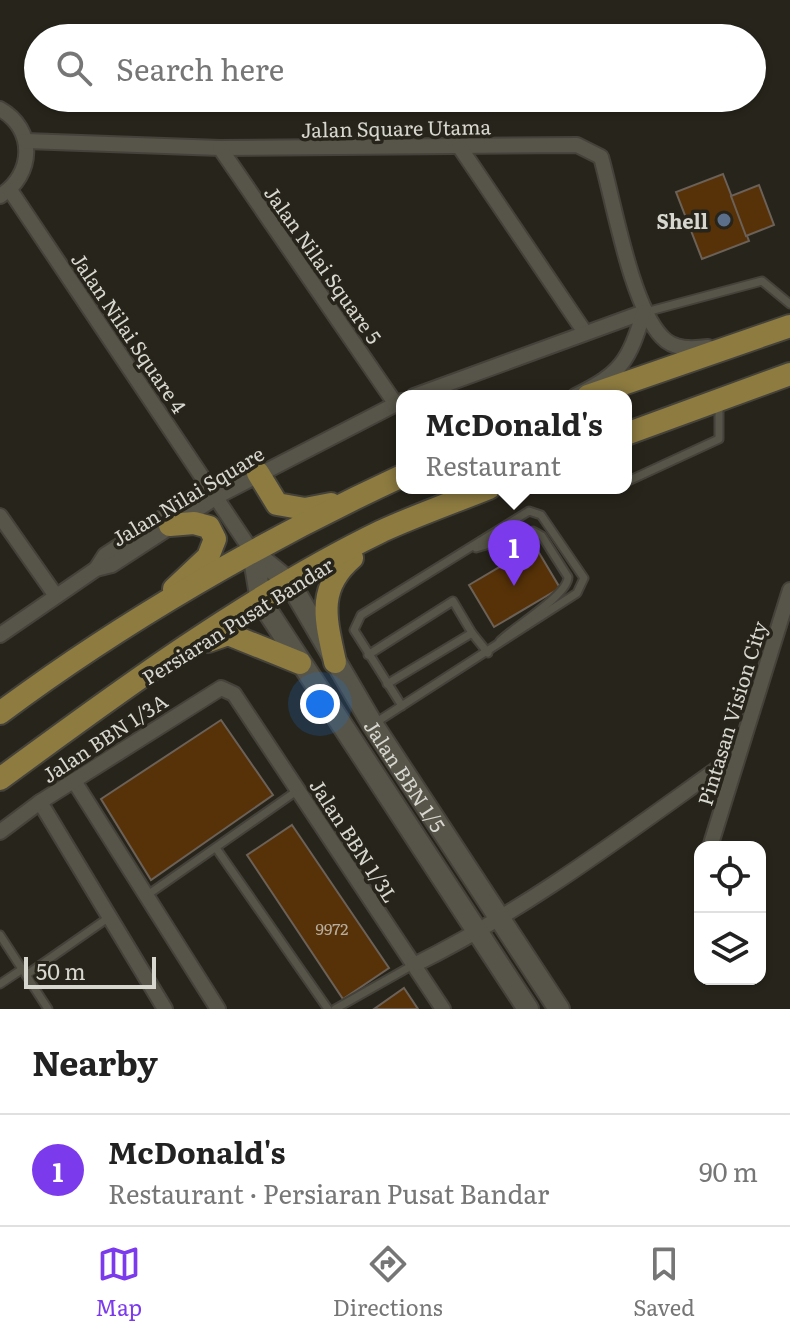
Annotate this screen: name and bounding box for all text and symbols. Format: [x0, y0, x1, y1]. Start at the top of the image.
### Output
search box [24, 24, 766, 112]
icon: search [52, 46, 96, 90]
text: Search here [116, 46, 284, 90]
street label: Jalan Square Utama [301, 110, 492, 144]
street label: Jalan Nilai Square 5 [258, 179, 390, 349]
place label: Shell [656, 205, 708, 235]
marker: Shell [715, 211, 733, 229]
street label: Jalan Nilai Square 4 [65, 246, 195, 418]
popup [396, 390, 632, 494]
text: McDonald's [425, 401, 603, 445]
street label: Jalan Nilai Square [105, 438, 269, 552]
text: Restaurant [425, 445, 561, 484]
pin: 1 [488, 520, 540, 586]
street label: Persiaran Pusat Bandar [136, 549, 339, 691]
street label: Pintasan Vision City [689, 616, 774, 809]
your location [300, 684, 340, 724]
street label: Jalan BBN 1/3A [35, 685, 173, 789]
street label: Jalan BBN 1/5 [358, 713, 454, 838]
street label: Jalan BBN 1/3L [304, 772, 406, 908]
map controls [694, 841, 766, 985]
button: locate [694, 841, 766, 913]
button: layers [694, 913, 766, 985]
house number: 9972 [316, 916, 348, 940]
scale bar [24, 953, 156, 989]
text: 50 m [36, 954, 86, 987]
text: Nearby [32, 1036, 158, 1086]
text: McDonald's [108, 1129, 285, 1173]
text: 1 [53, 1151, 63, 1190]
text: 90 m [699, 1151, 758, 1190]
text: Restaurant · Persiaran Pusat Bandar [108, 1173, 549, 1212]
tab: Map [95, 1242, 142, 1323]
tab: Directions [333, 1242, 443, 1323]
tab: Saved [633, 1242, 695, 1323]

